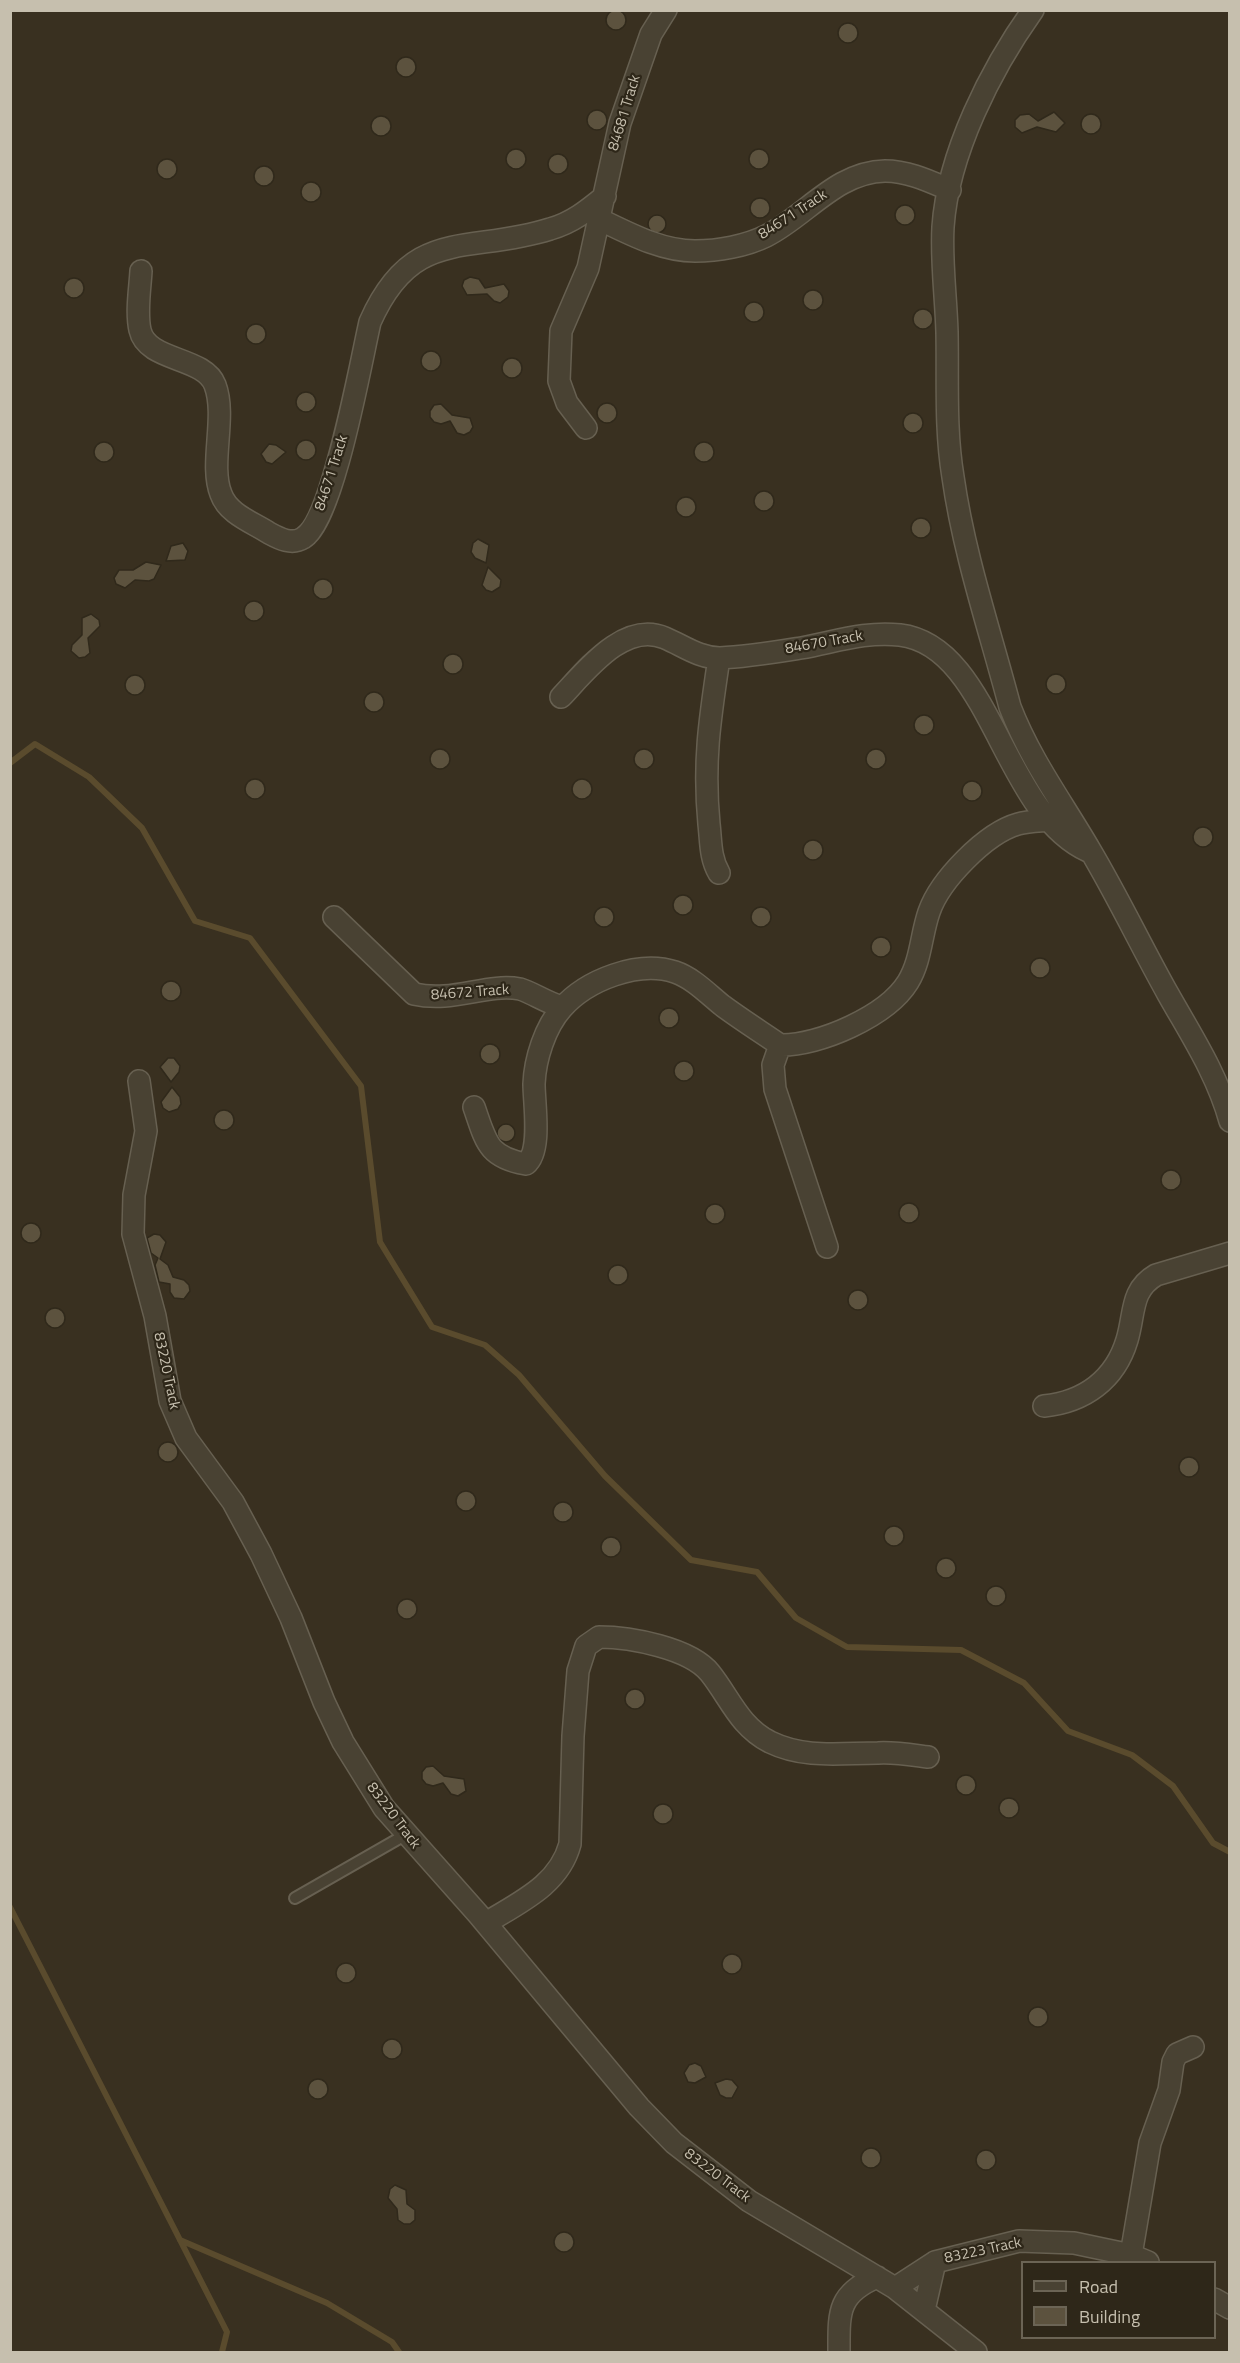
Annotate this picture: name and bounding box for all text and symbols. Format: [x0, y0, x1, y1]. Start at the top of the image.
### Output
street label: 84681 Track [605, 73, 645, 153]
street label: 84671 Track [755, 186, 831, 244]
street label: 84671 Track [311, 433, 353, 513]
street label: 84670 Track [784, 627, 864, 659]
street label: 84672 Track [430, 981, 510, 1005]
street label: 83220 Track [149, 1331, 183, 1411]
street label: 83220 Track [362, 1779, 424, 1853]
street label: 83220 Track [680, 2145, 754, 2207]
street label: 83223 Track [943, 2234, 1023, 2268]
legend [1021, 2261, 1216, 2339]
text: Road [1079, 2273, 1118, 2300]
text: Building [1079, 2303, 1140, 2330]

